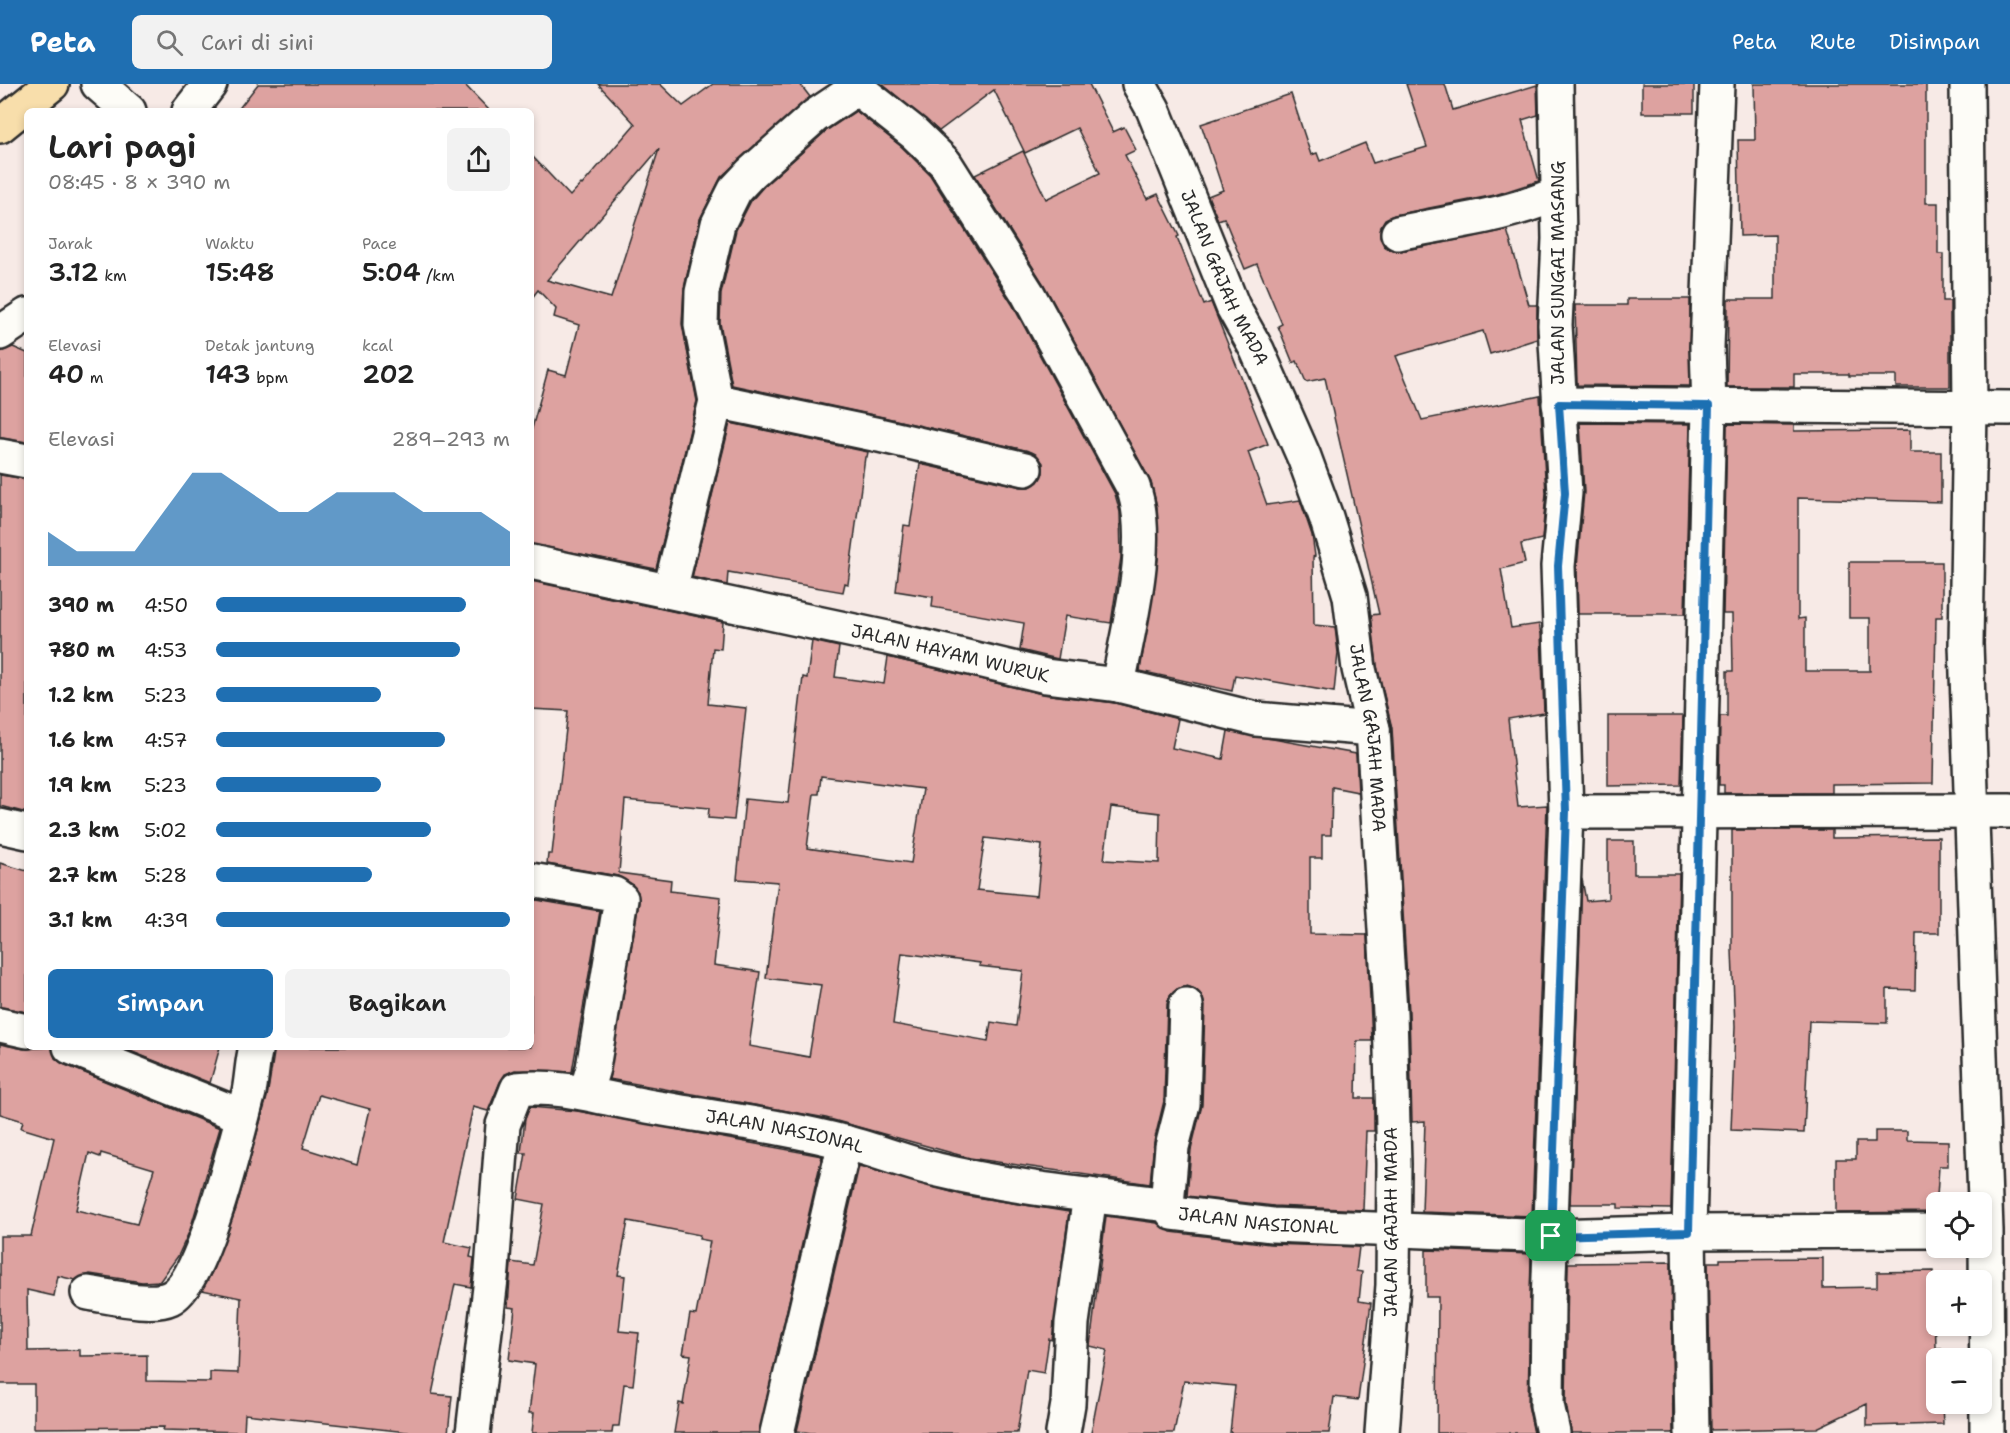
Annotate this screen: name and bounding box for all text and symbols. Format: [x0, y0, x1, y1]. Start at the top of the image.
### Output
search box [132, 15, 552, 69]
text: Peta [30, 23, 96, 61]
icon: search [153, 26, 186, 59]
text: Cari di sini [201, 28, 314, 57]
text: Peta [1732, 28, 1777, 56]
text: Rute [1810, 28, 1856, 56]
text: Disimpan [1889, 28, 1980, 56]
text: Lari pagi [48, 124, 197, 169]
button: share [447, 128, 510, 191]
street label: JALAN SUNGAI MASANG [1546, 161, 1570, 385]
text: 08:45 · 8 × 390 m [48, 169, 230, 195]
street label: JALAN GAJAH MADA [1175, 186, 1274, 369]
text: Jarak [48, 233, 93, 254]
text: Waktu [205, 233, 254, 254]
text: Pace [362, 233, 397, 254]
text: 3.12 [48, 254, 99, 289]
text: 15:48 [205, 254, 275, 289]
text: 5:04 [362, 254, 421, 289]
text: km [99, 265, 127, 286]
text: /km [421, 265, 455, 286]
text: Elevasi [48, 335, 102, 356]
text: Detak jantung [205, 335, 315, 356]
text: kcal [362, 335, 393, 356]
text: 40 [48, 356, 84, 391]
text: 143 [205, 356, 251, 391]
text: 202 [362, 356, 415, 391]
text: m [84, 367, 104, 388]
text: bpm [251, 367, 288, 388]
text: Elevasi [48, 426, 115, 452]
text: 289–293 m [392, 426, 510, 452]
text: 390 m [48, 592, 114, 618]
text: 4:50 [144, 592, 188, 618]
street label: JALAN HAYAM WURUK [849, 619, 1052, 688]
text: 780 m [48, 637, 115, 663]
text: 4:53 [144, 637, 188, 663]
street label: JALAN GAJAH MADA [1344, 642, 1391, 833]
text: 1.2 km [48, 682, 114, 708]
text: 5:23 [144, 682, 187, 708]
text: 1.6 km [48, 727, 114, 753]
text: 4:57 [144, 727, 187, 753]
text: 1.9 km [48, 772, 111, 798]
text: 5:23 [144, 772, 187, 798]
text: 2.3 km [48, 817, 119, 843]
text: 5:02 [144, 817, 187, 843]
text: 2.7 km [48, 862, 117, 888]
text: 5:28 [144, 862, 187, 888]
text: 3.1 km [48, 907, 112, 933]
text: 4:39 [144, 907, 189, 933]
button: Simpan [48, 969, 273, 1038]
button: Bagikan [285, 969, 510, 1038]
street label: JALAN NASIONAL [704, 1104, 867, 1159]
street label: JALAN GAJAH MADA [1379, 1127, 1403, 1317]
map controls [1926, 1192, 1992, 1414]
button: locate [1926, 1192, 1992, 1258]
street label: JALAN NASIONAL [1177, 1202, 1339, 1240]
pin [1525, 1210, 1576, 1261]
icon: arrive [1534, 1219, 1567, 1252]
button: + [1926, 1270, 1992, 1336]
button: − [1926, 1348, 1992, 1414]

